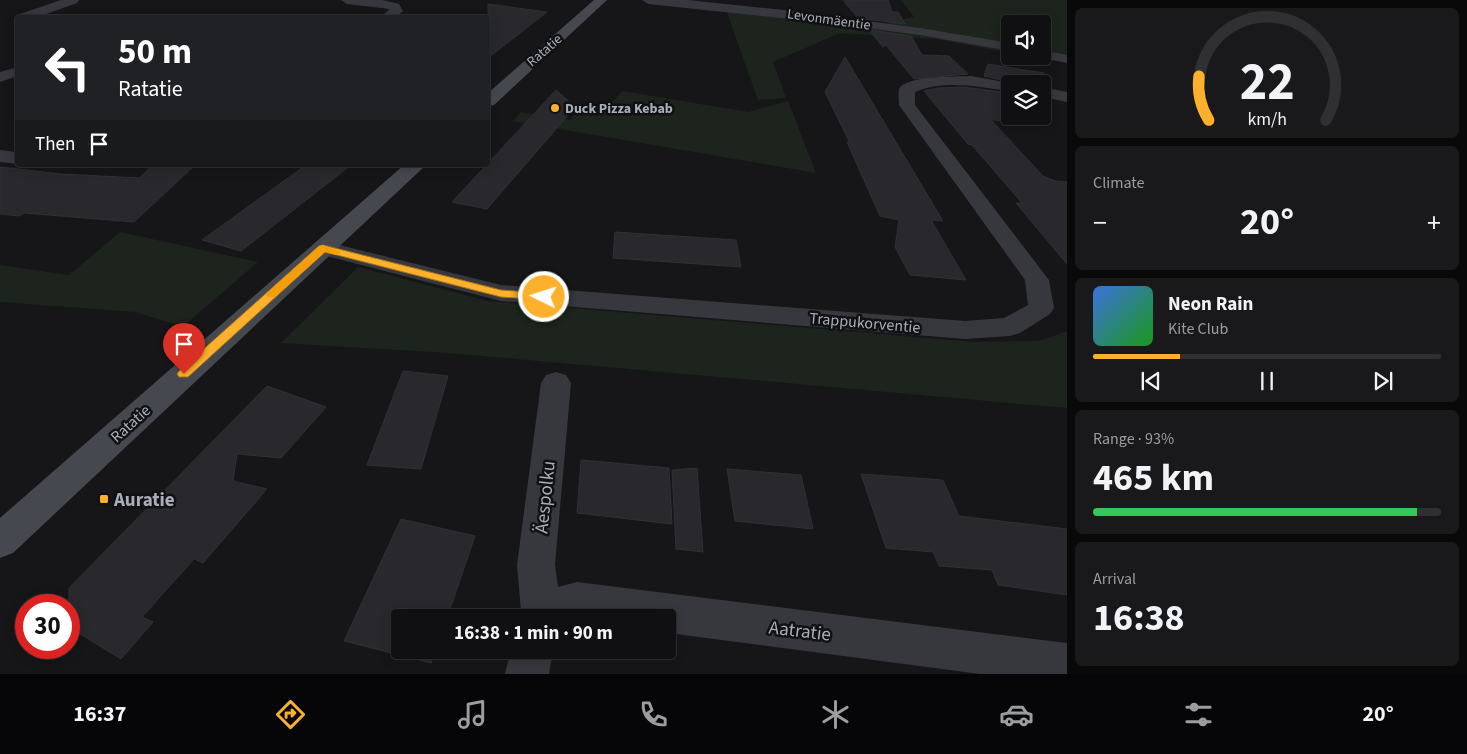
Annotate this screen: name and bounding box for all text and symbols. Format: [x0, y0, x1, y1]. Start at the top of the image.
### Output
street label: Levonmäentie [786, 4, 872, 36]
map controls [1001, 15, 1051, 125]
button: sound [1001, 15, 1051, 65]
text: 50 m [118, 27, 192, 77]
street label: Ratatie [523, 30, 567, 72]
icon: left [35, 35, 100, 100]
text: 22 [1240, 46, 1294, 120]
text: Ratatie [118, 73, 183, 105]
button: layers [1001, 75, 1051, 125]
place label: Duck Pizza Kebab [565, 99, 673, 119]
marker: Duck Pizza Kebab [549, 102, 561, 114]
text: km/h [1247, 107, 1287, 132]
icon: arrive [85, 130, 113, 158]
text: Then [35, 131, 75, 158]
text: Climate [1093, 172, 1144, 194]
text: 20° [1240, 195, 1294, 249]
text: − [1093, 203, 1107, 243]
text: + [1427, 203, 1441, 243]
position arrow [517, 270, 569, 322]
text: Neon Rain [1168, 291, 1253, 318]
street label: Trappukorventie [809, 307, 921, 339]
text: Kite Club [1168, 318, 1228, 340]
pin [163, 323, 205, 374]
icon: arrive [170, 330, 198, 358]
icon: previous [1137, 367, 1165, 395]
icon: pause [1253, 367, 1281, 395]
icon: next [1369, 367, 1397, 395]
street label: Ratatie [106, 400, 156, 448]
text: Range · 93% [1093, 428, 1174, 450]
text: 465 km [1093, 451, 1214, 505]
street label: Äespolku [528, 459, 563, 535]
place label: Auratie [113, 487, 175, 514]
marker: Auratie [98, 493, 110, 505]
text: Arrival [1093, 568, 1136, 590]
text: 16:38 [1093, 591, 1185, 645]
speed limit sign: 30 [15, 594, 80, 659]
street label: Aatratie [767, 614, 832, 649]
text: 16:38 · 1 min · 90 m [454, 620, 613, 647]
icon: directions [273, 697, 308, 732]
icon: music [455, 697, 490, 732]
icon: phone [636, 697, 671, 732]
icon: climate [818, 697, 853, 732]
icon: car [999, 697, 1034, 732]
icon: filters [1181, 697, 1216, 732]
text: 16:37 [73, 698, 126, 730]
text: 20° [1362, 698, 1394, 730]

